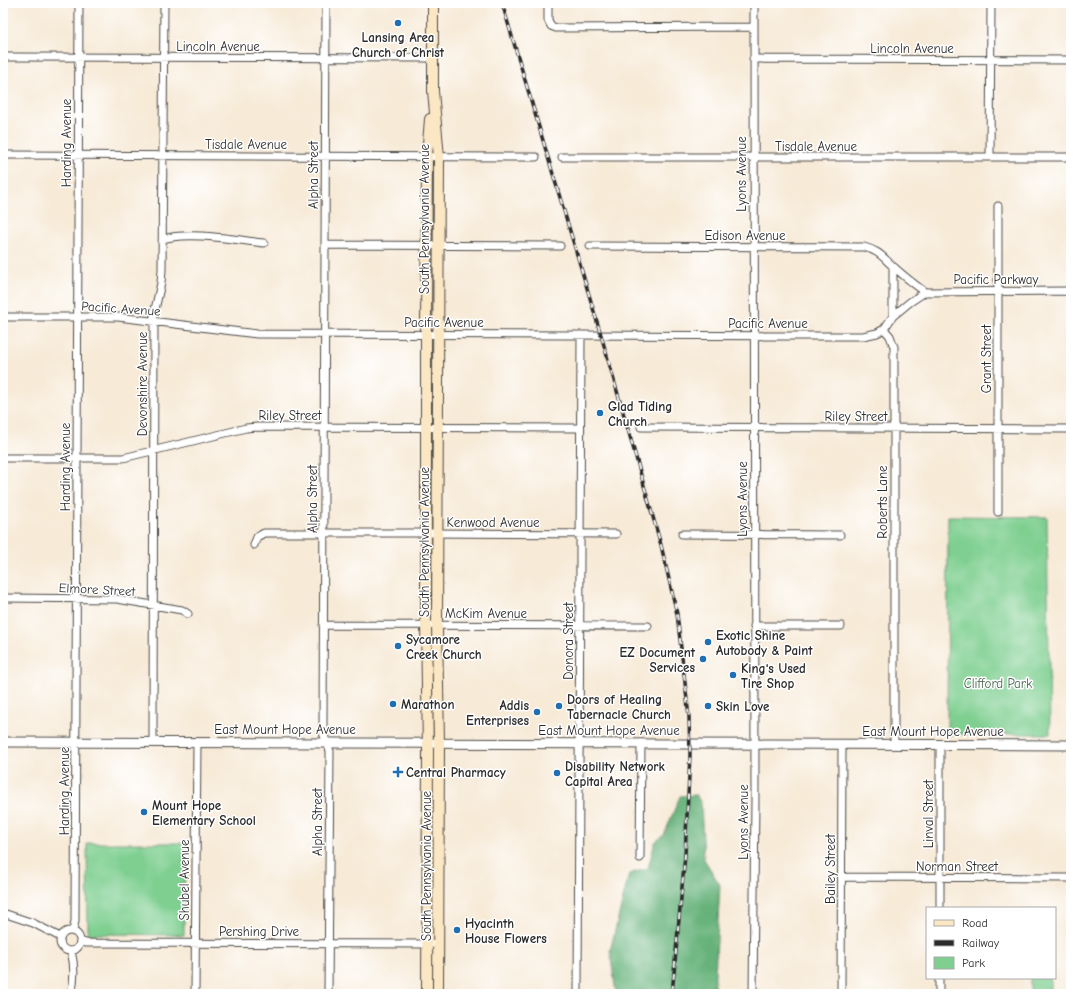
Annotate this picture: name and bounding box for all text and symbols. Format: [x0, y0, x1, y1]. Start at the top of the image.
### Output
marker: Lansing Area Church of Christ [393, 18, 403, 28]
place label: Lansing Area Church of Christ [352, 30, 445, 60]
street label: Lincoln Avenue [176, 39, 260, 54]
street label: Lincoln Avenue [870, 41, 954, 56]
street label: Harding Avenue [59, 98, 74, 187]
street label: Lyons Avenue [734, 136, 749, 212]
street label: Tisdale Avenue [205, 137, 287, 152]
street label: Tisdale Avenue [775, 139, 857, 154]
street label: Alpha Street [306, 140, 321, 209]
street label: South Pennsylvania Avenue [417, 143, 432, 294]
street label: Edison Avenue [704, 228, 786, 243]
street label: Pacific Parkway [954, 272, 1039, 287]
street label: Pacific Avenue [81, 298, 162, 319]
street label: Pacific Avenue [404, 315, 484, 330]
street label: Pacific Avenue [728, 316, 808, 331]
street label: Grant Street [979, 323, 994, 393]
street label: Devonshire Avenue [135, 331, 150, 436]
place label: Glad Tiding Church [608, 399, 672, 429]
street label: Riley Street [259, 408, 323, 423]
marker: Glad Tiding Church [595, 408, 605, 418]
street label: Riley Street [825, 409, 889, 424]
street label: Harding Avenue [58, 422, 73, 511]
street label: Lyons Avenue [735, 461, 750, 537]
street label: Alpha Street [305, 464, 320, 533]
street label: Roberts Lane [875, 465, 890, 539]
street label: South Pennsylvania Avenue [417, 466, 432, 617]
street label: Kenwood Avenue [446, 515, 540, 530]
street label: Elmore Street [58, 580, 137, 599]
street label: Donora Street [561, 601, 576, 680]
street label: McKim Avenue [445, 606, 528, 621]
place label: Exotic Shine Autobody & Paint [716, 628, 813, 658]
place label: Sycamore Creek Church [406, 632, 482, 662]
marker: Exotic Shine Autobody & Paint [703, 637, 713, 647]
marker: Sycamore Creek Church [393, 641, 403, 651]
place label: EZ Document Services [619, 645, 696, 675]
marker: EZ Document Services [698, 654, 708, 664]
place label: King's Used Tire Shop [741, 661, 806, 691]
marker: King's Used Tire Shop [728, 670, 738, 680]
park label: Clifford Park [964, 676, 1033, 691]
place label: Doors of Healing Tabernacle Church [567, 692, 671, 722]
place label: Marathon [401, 697, 454, 712]
place label: Addis Enterprises [466, 698, 529, 728]
marker: Marathon [388, 699, 398, 709]
place label: Skin Love [716, 699, 770, 714]
marker: Doors of Healing Tabernacle Church [554, 701, 564, 711]
marker: Skin Love [703, 701, 713, 711]
marker: Addis Enterprises [532, 707, 542, 717]
street label: East Mount Hope Avenue [214, 722, 356, 737]
street label: East Mount Hope Avenue [538, 723, 680, 738]
street label: East Mount Hope Avenue [862, 724, 1004, 739]
street label: Harding Avenue [57, 746, 72, 835]
place label: Disability Network Capital Area [565, 759, 666, 789]
place label: Central Pharmacy [406, 765, 506, 780]
marker: Central Pharmacy [393, 767, 403, 777]
marker: Disability Network Capital Area [552, 768, 562, 778]
street label: Linval Street [921, 779, 936, 848]
street label: Lyons Avenue [736, 784, 751, 860]
street label: Alpha Street [310, 787, 325, 856]
street label: South Pennsylvania Avenue [419, 790, 434, 941]
place label: Mount Hope Elementary School [152, 798, 256, 828]
marker: Mount Hope Elementary School [139, 807, 149, 817]
street label: Bailey Street [823, 833, 838, 904]
street label: Shubel Avenue [177, 839, 192, 921]
street label: Norman Street [916, 859, 999, 874]
legend [926, 907, 1056, 979]
place label: Hyacinth House Flowers [465, 916, 547, 946]
text: Road [962, 916, 988, 930]
street label: Pershing Drive [219, 924, 300, 939]
marker: Hyacinth House Flowers [452, 925, 462, 935]
text: Railway [962, 936, 1000, 950]
text: Park [962, 956, 985, 970]

